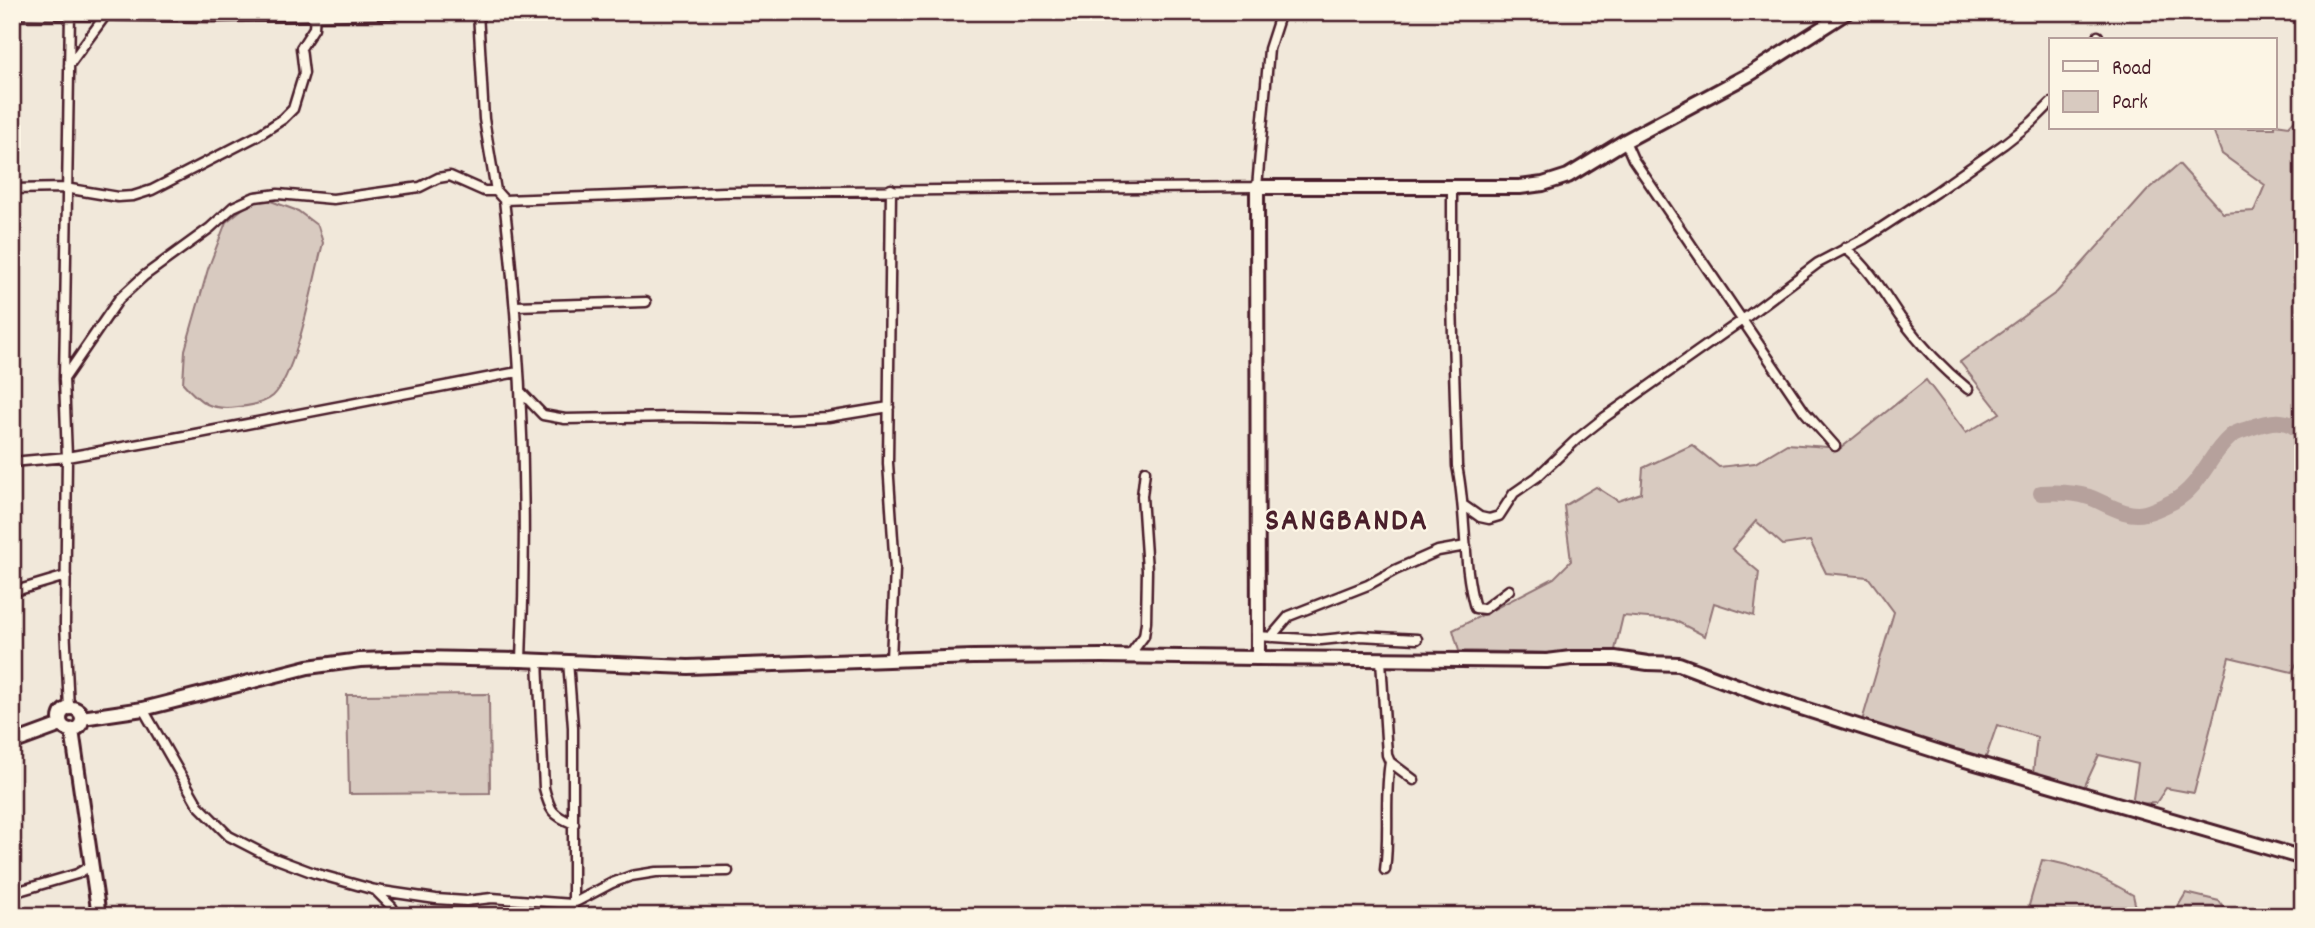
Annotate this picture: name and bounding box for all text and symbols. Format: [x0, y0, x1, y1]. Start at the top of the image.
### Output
legend [2049, 38, 2276, 130]
text: Road [2112, 55, 2151, 85]
text: Park [2112, 89, 2148, 119]
district label: SANGBANDA [1265, 500, 1429, 546]

